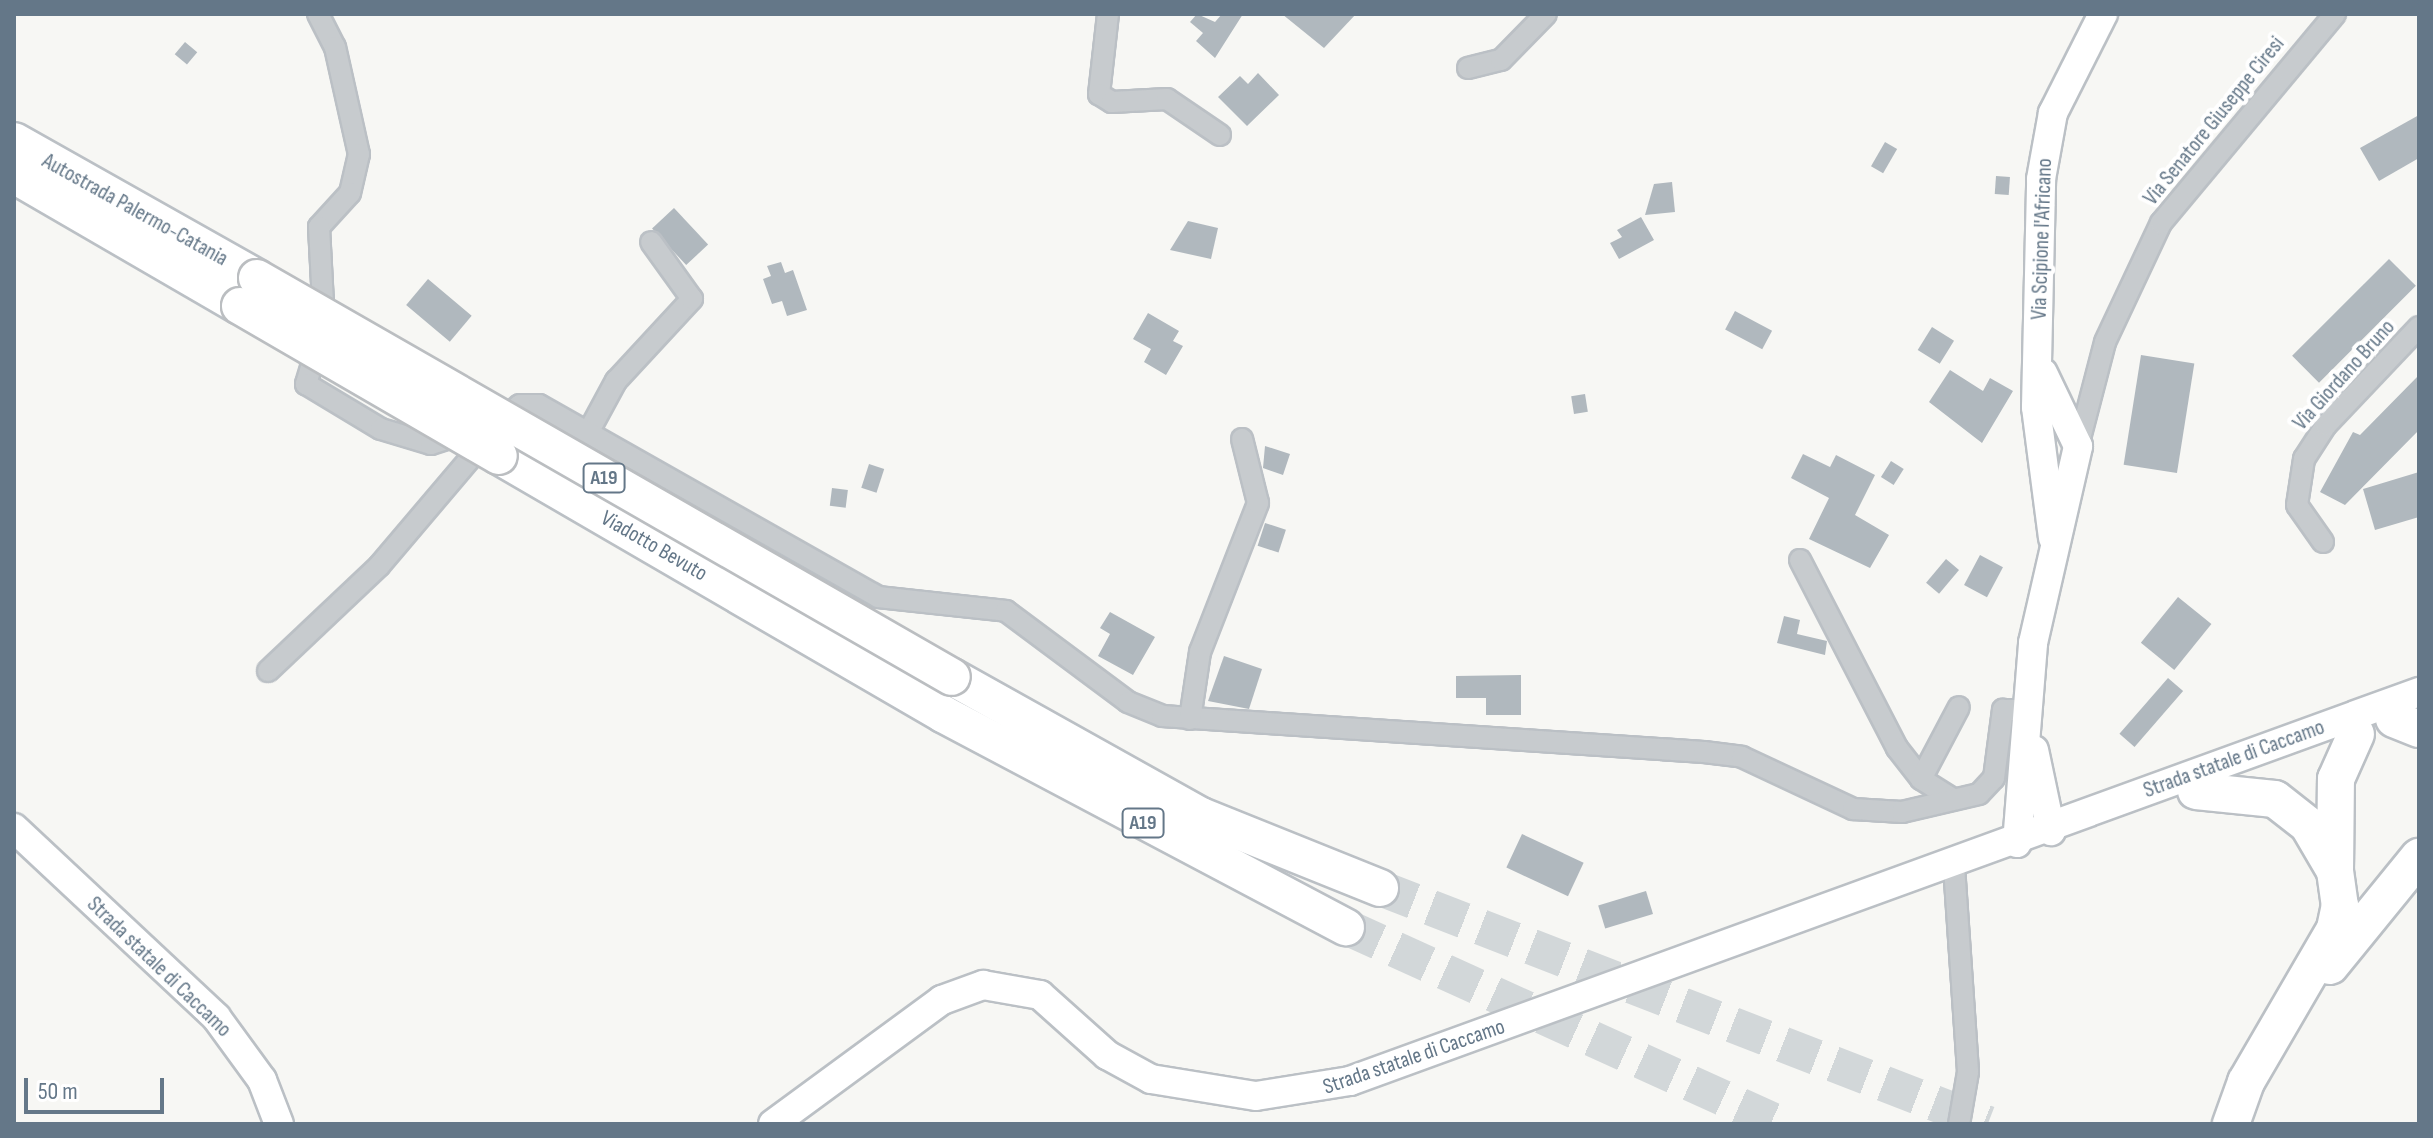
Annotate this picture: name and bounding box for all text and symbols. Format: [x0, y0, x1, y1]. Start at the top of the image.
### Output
street label: Via Senatore Giuseppe Ciresi [2138, 31, 2290, 211]
street label: Autostrada Palermo-Catania [37, 148, 233, 272]
street label: Via Scipione l'Africano [2026, 158, 2058, 320]
street label: Via Giordano Bruno [2287, 314, 2401, 436]
road number: A19 [582, 462, 626, 494]
street label: Viadotto Bevuto [596, 505, 712, 587]
street label: Strada statale di Caccamo [2140, 714, 2328, 804]
road number: A19 [1121, 807, 1165, 839]
street label: Strada statale di Caccamo [81, 891, 237, 1043]
street label: Strada statale di Caccamo [1320, 1013, 1508, 1101]
scale bar [28, 1062, 168, 1112]
text: 50 m [38, 1077, 78, 1106]

